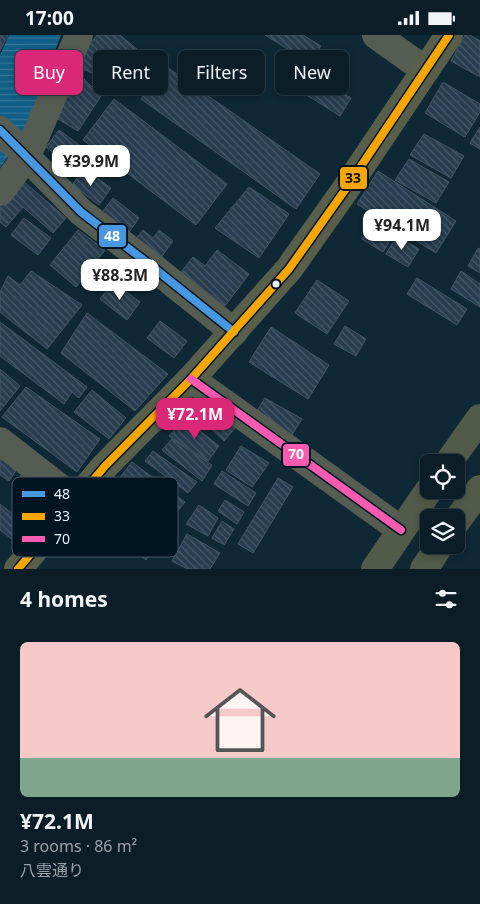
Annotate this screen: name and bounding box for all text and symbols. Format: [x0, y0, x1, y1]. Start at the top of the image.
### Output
text: 17:00 [25, 5, 74, 31]
chip: Buy [15, 50, 83, 95]
chip: Rent [93, 50, 168, 95]
chip: Filters [178, 50, 265, 95]
chip: New [275, 50, 349, 95]
pin: ¥39.9M [50, 145, 132, 187]
text: ¥39.9M [63, 150, 119, 172]
line badge: 33 [339, 166, 368, 190]
text: 33 [345, 168, 361, 187]
pin: ¥94.1M [361, 209, 443, 251]
text: ¥94.1M [374, 214, 430, 236]
line badge: 48 [98, 224, 127, 248]
text: 48 [104, 226, 120, 245]
pin: ¥88.3M [79, 259, 161, 301]
text: ¥88.3M [92, 264, 148, 286]
unlabelled marker [271, 279, 281, 289]
pin: ¥72.1M [154, 397, 236, 440]
text: ¥72.1M [167, 403, 223, 425]
line badge: 70 [282, 443, 310, 467]
text: 70 [288, 444, 304, 463]
map controls [420, 454, 465, 554]
button: locate [420, 454, 465, 499]
legend [12, 477, 178, 557]
text: 48 [54, 484, 70, 503]
text: 33 [54, 506, 70, 525]
button: layers [420, 509, 465, 554]
text: 70 [54, 529, 70, 548]
text: 4 homes [20, 585, 108, 613]
icon: filters [432, 585, 460, 613]
icon: home [195, 675, 285, 765]
text: ¥72.1M [20, 807, 94, 835]
text: 3 rooms · 86 m² [20, 835, 137, 857]
text: 八雲通り [20, 859, 84, 881]

